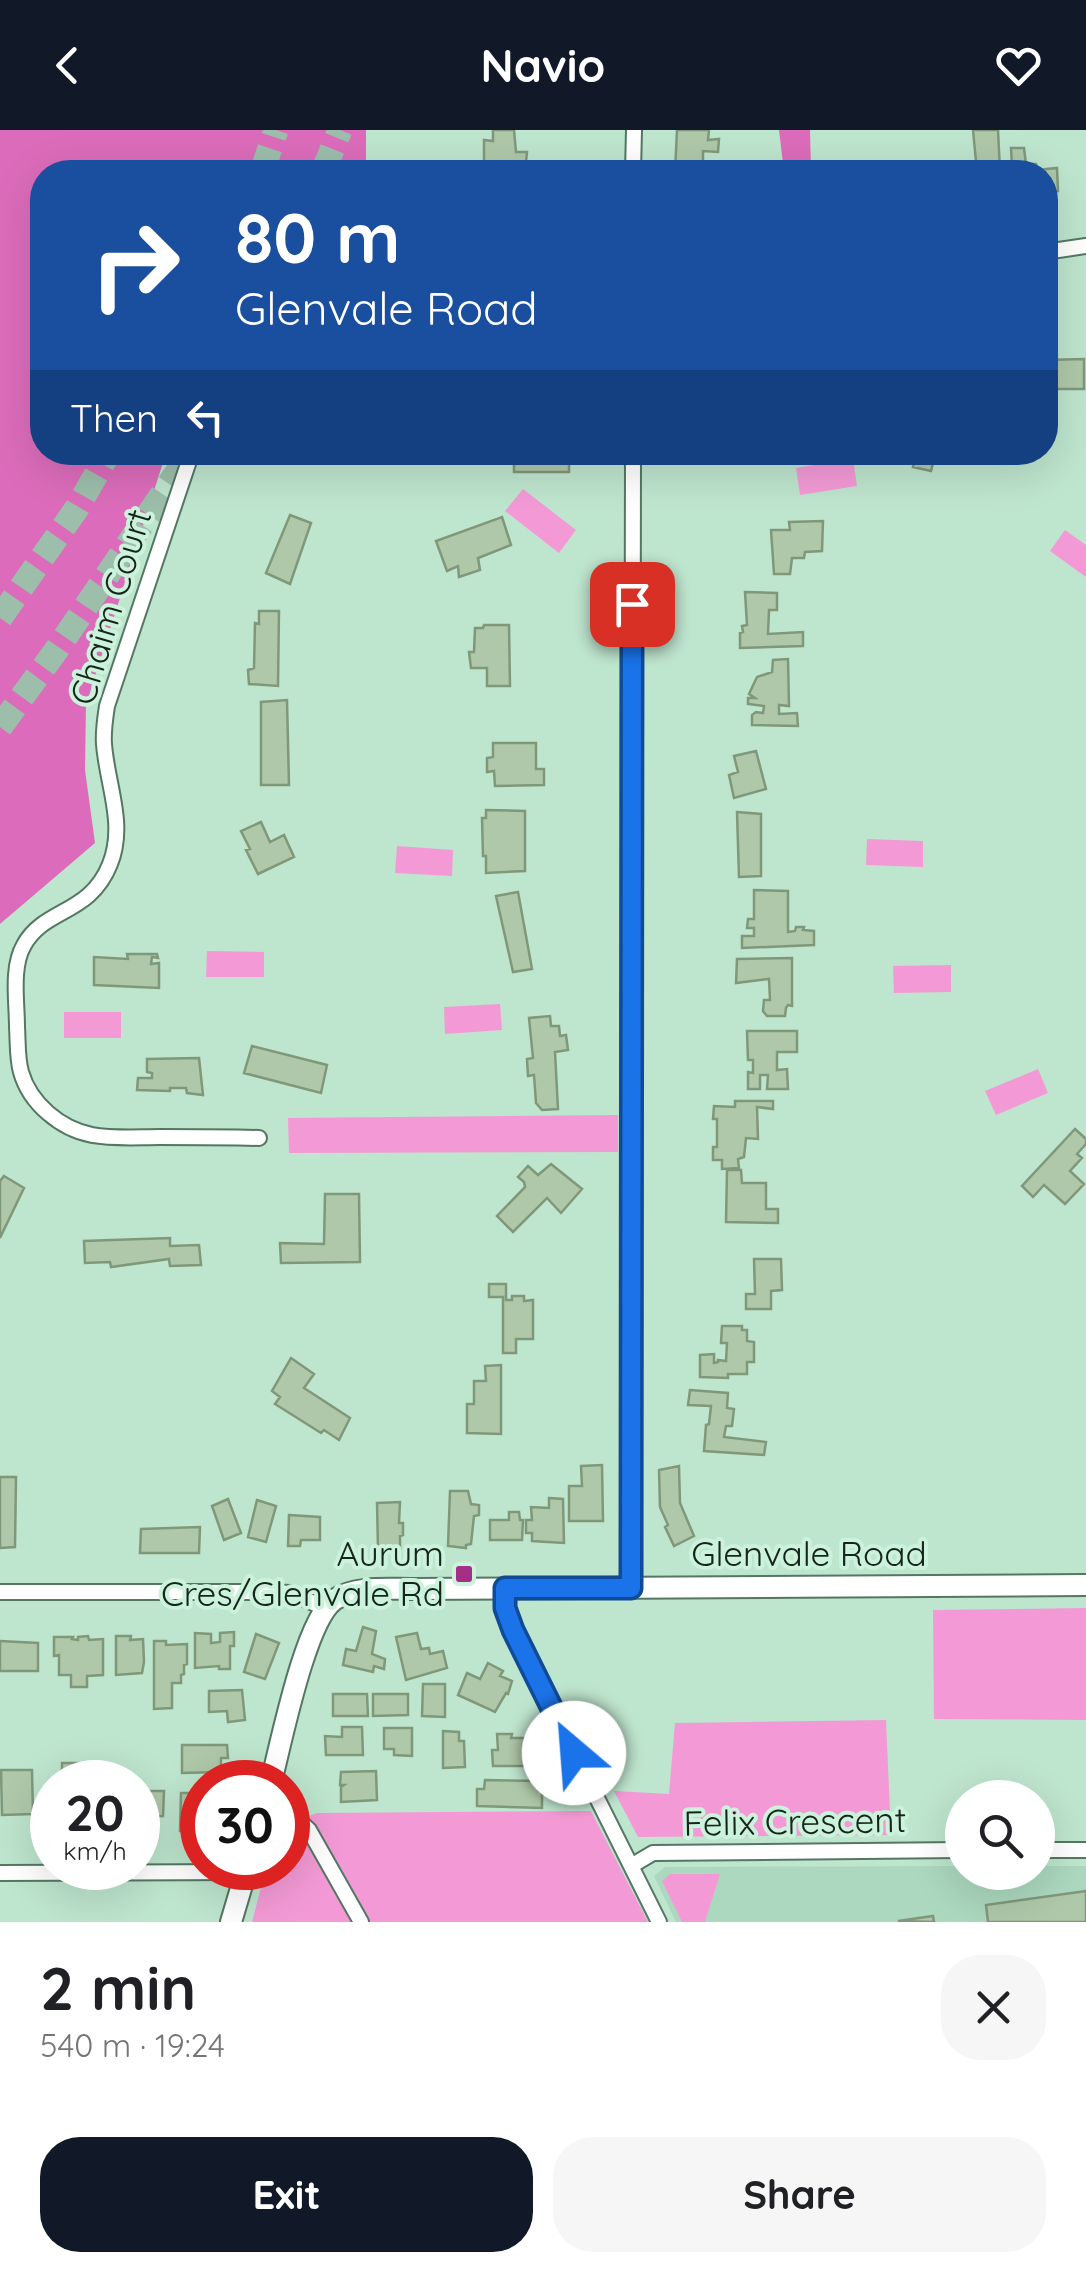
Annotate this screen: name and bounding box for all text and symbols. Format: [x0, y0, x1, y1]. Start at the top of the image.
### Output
text: Navio [481, 37, 605, 93]
icon: back [40, 38, 95, 93]
icon: heart [991, 38, 1046, 93]
text: 80 m [235, 193, 400, 281]
icon: right [70, 200, 200, 330]
text: Glenvale Road [235, 280, 538, 336]
icon: left [178, 390, 233, 445]
text: Then [70, 394, 158, 442]
street label: Chaim Court [59, 504, 161, 710]
pin [590, 562, 675, 647]
icon: arrive [605, 577, 660, 632]
place label: Aurum Cres/Glenvale Rd [161, 1531, 444, 1615]
street label: Glenvale Road [691, 1531, 927, 1575]
marker: Aurum Cres/Glenvale Rd [453, 1563, 475, 1585]
position arrow [522, 1701, 626, 1805]
speed limit sign: 30 [180, 1760, 310, 1890]
map controls [945, 1780, 1055, 1890]
button: search [945, 1780, 1055, 1890]
text: 20 [65, 1781, 125, 1844]
street label: Felix Crescent [683, 1797, 907, 1845]
text: km/h [63, 1835, 127, 1866]
text: 2 min [40, 1950, 196, 2025]
button: close [941, 1955, 1046, 2060]
text: 540 m · 19:24 [40, 2025, 225, 2065]
button: Exit [40, 2137, 533, 2252]
button: Share [553, 2137, 1046, 2252]

